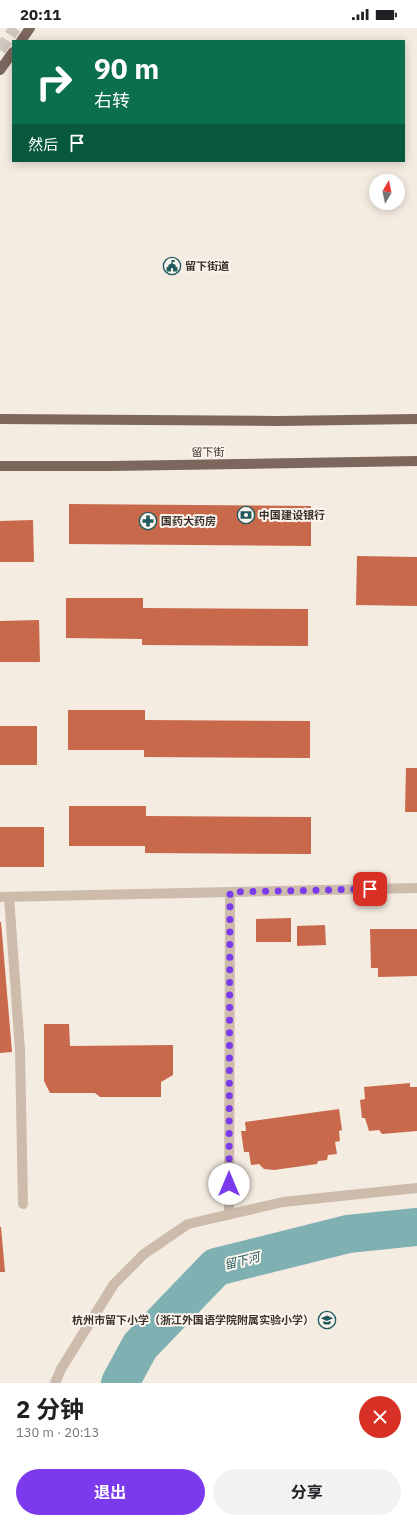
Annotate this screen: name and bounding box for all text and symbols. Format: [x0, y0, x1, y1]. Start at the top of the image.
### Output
text: 20:11 [20, 5, 61, 24]
text: 90 m [94, 50, 159, 87]
icon: right [28, 56, 80, 108]
text: 右转 [94, 89, 130, 112]
icon: arrive [66, 132, 88, 154]
text: 然后 [28, 135, 58, 154]
north arrow [369, 174, 405, 210]
map controls [369, 174, 405, 210]
public building icon: 留下街道 [162, 256, 182, 276]
place label: 留下街道 [185, 259, 229, 273]
street label: 留下街 [191, 445, 225, 459]
bank icon: 中国建设银行 [236, 505, 256, 525]
place label: 中国建设银行 [259, 508, 325, 522]
pharmacy icon: 国药大药房 [138, 511, 158, 531]
place label: 国药大药房 [161, 514, 216, 528]
pin [353, 872, 387, 906]
icon: arrive [359, 878, 381, 900]
position arrow [208, 1163, 250, 1205]
water label: 留下河 [223, 1248, 263, 1272]
school or university icon: 杭州市留下小学（浙江外国语学院附属实验小学） [317, 1310, 337, 1330]
place label: 杭州市留下小学（浙江外国语学院附属实验小学） [72, 1313, 314, 1327]
text: 2 分钟 [16, 1393, 84, 1425]
button: close [359, 1396, 401, 1438]
text: 130 m · 20:13 [16, 1424, 99, 1441]
button: 退出 [16, 1469, 205, 1515]
button: 分享 [213, 1469, 401, 1515]

